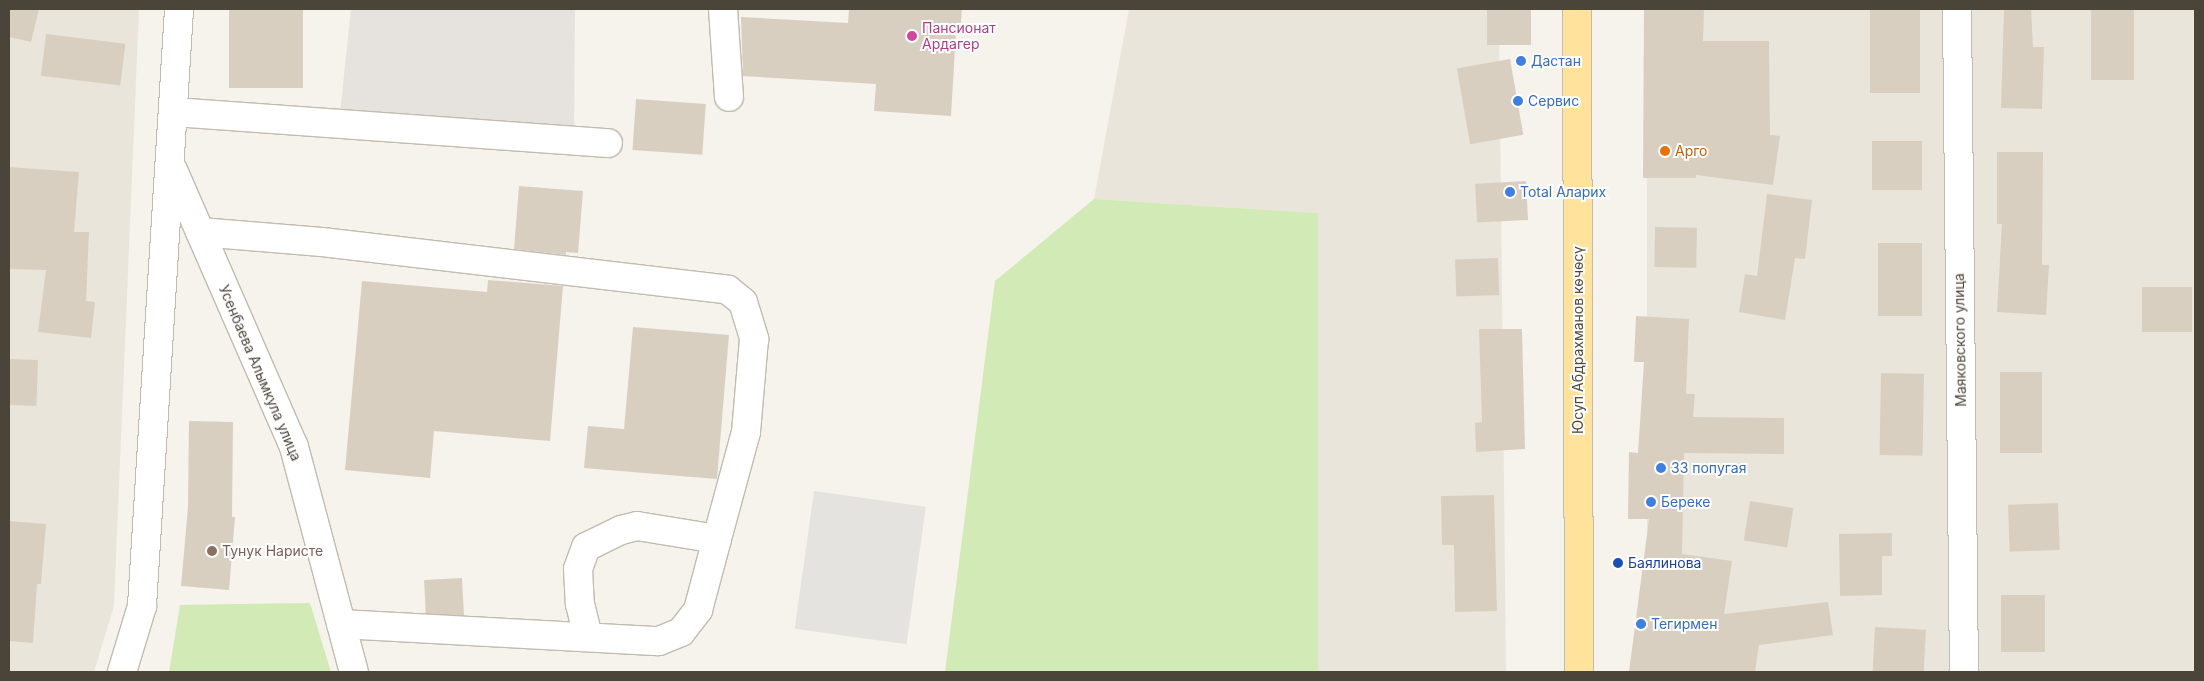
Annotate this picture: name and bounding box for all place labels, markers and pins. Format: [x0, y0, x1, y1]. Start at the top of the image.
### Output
place label: Пансионат Ардагер [922, 20, 996, 52]
marker: Пансионат Ардагер [906, 30, 918, 42]
place label: Дастан [1531, 53, 1581, 69]
marker: Дастан [1515, 55, 1527, 67]
place label: Сервис [1528, 93, 1579, 109]
marker: Сервис [1512, 95, 1524, 107]
place label: Арго [1675, 143, 1707, 159]
marker: Арго [1659, 145, 1671, 157]
place label: Total Аларих [1520, 184, 1606, 200]
marker: Total Аларих [1504, 186, 1516, 198]
place label: 33 попугая [1671, 460, 1746, 476]
marker: 33 попугая [1655, 462, 1667, 474]
place label: Береке [1661, 494, 1710, 510]
marker: Береке [1645, 496, 1657, 508]
place label: Тунук Наристе [222, 543, 323, 559]
marker: Тунук Наристе [206, 545, 218, 557]
place label: Баялинова [1628, 555, 1701, 571]
marker: Баялинова [1612, 557, 1624, 569]
place label: Тегирмен [1651, 616, 1718, 632]
marker: Тегирмен [1635, 618, 1647, 630]

